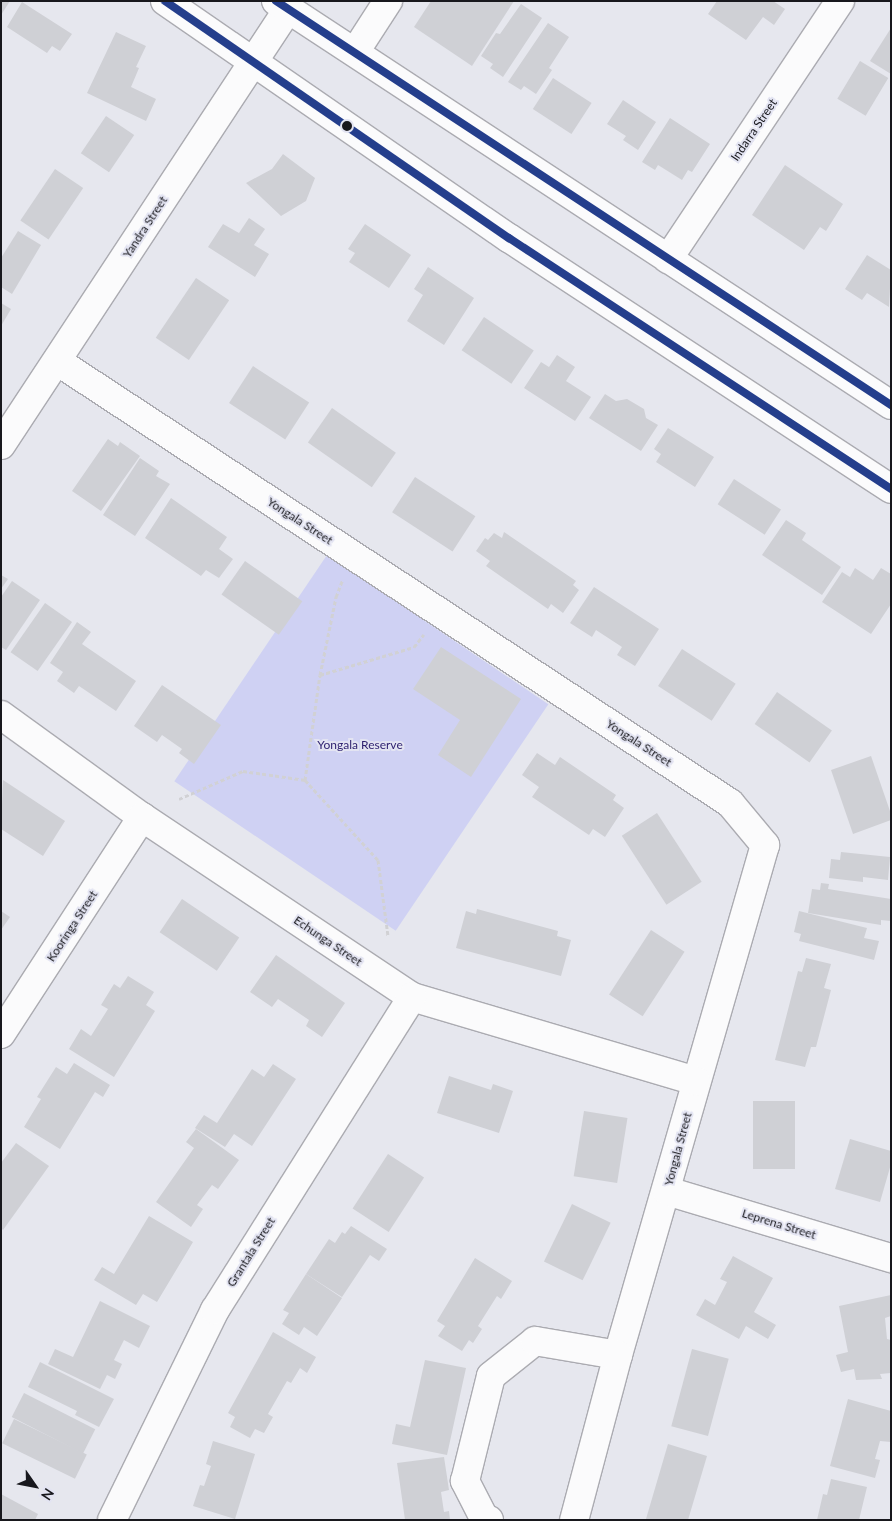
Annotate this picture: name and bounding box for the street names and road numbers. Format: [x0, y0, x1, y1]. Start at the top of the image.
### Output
street label: Indarra Street [728, 96, 780, 164]
street label: Yandra Street [120, 194, 170, 260]
street label: Yongala Street [264, 494, 336, 548]
street label: Yongala Street [603, 716, 675, 770]
street label: Kooringa Street [44, 888, 100, 964]
street label: Echunga Street [291, 913, 365, 969]
street label: Yongala Street [661, 1111, 695, 1187]
street label: Leprena Street [740, 1206, 818, 1242]
street label: Grantala Street [224, 1215, 278, 1289]

